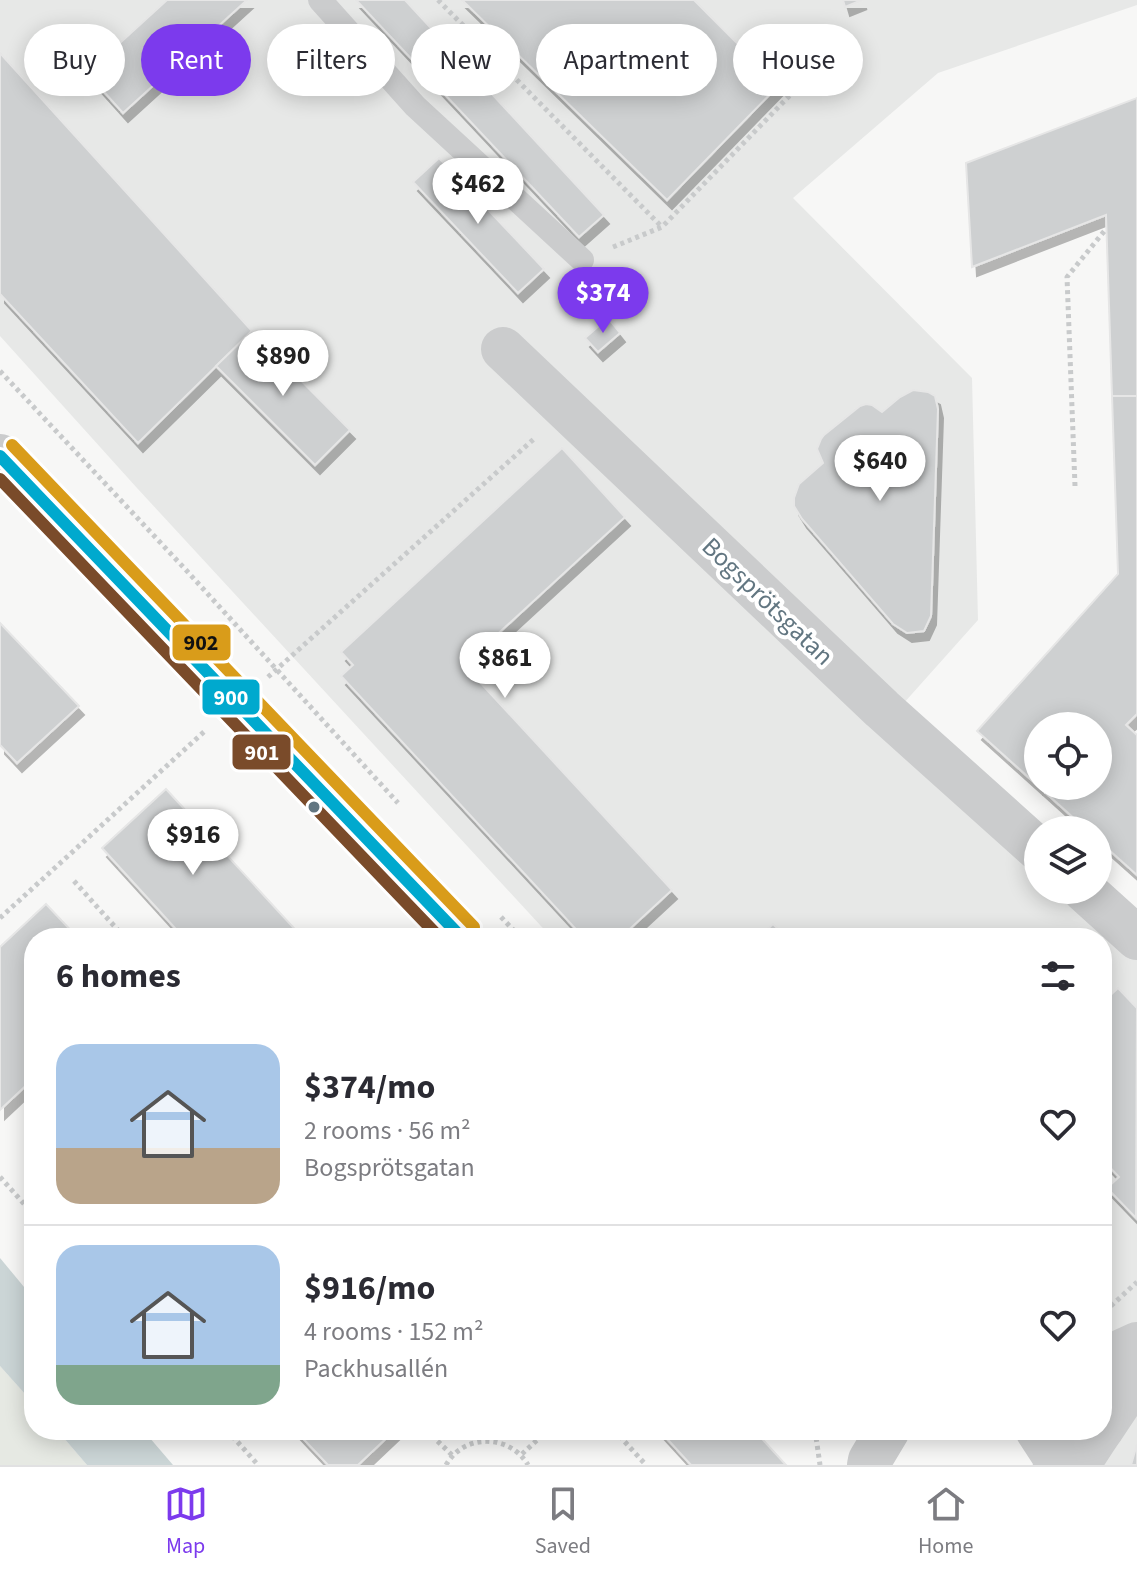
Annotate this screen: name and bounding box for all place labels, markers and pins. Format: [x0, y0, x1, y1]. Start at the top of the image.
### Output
pin: $462 [431, 158, 525, 226]
pin: $374 [556, 267, 650, 335]
pin: $890 [236, 330, 330, 398]
pin: $640 [833, 435, 927, 503]
pin: $861 [458, 632, 552, 700]
unlabelled marker [306, 799, 322, 815]
pin: $916 [146, 809, 240, 877]

